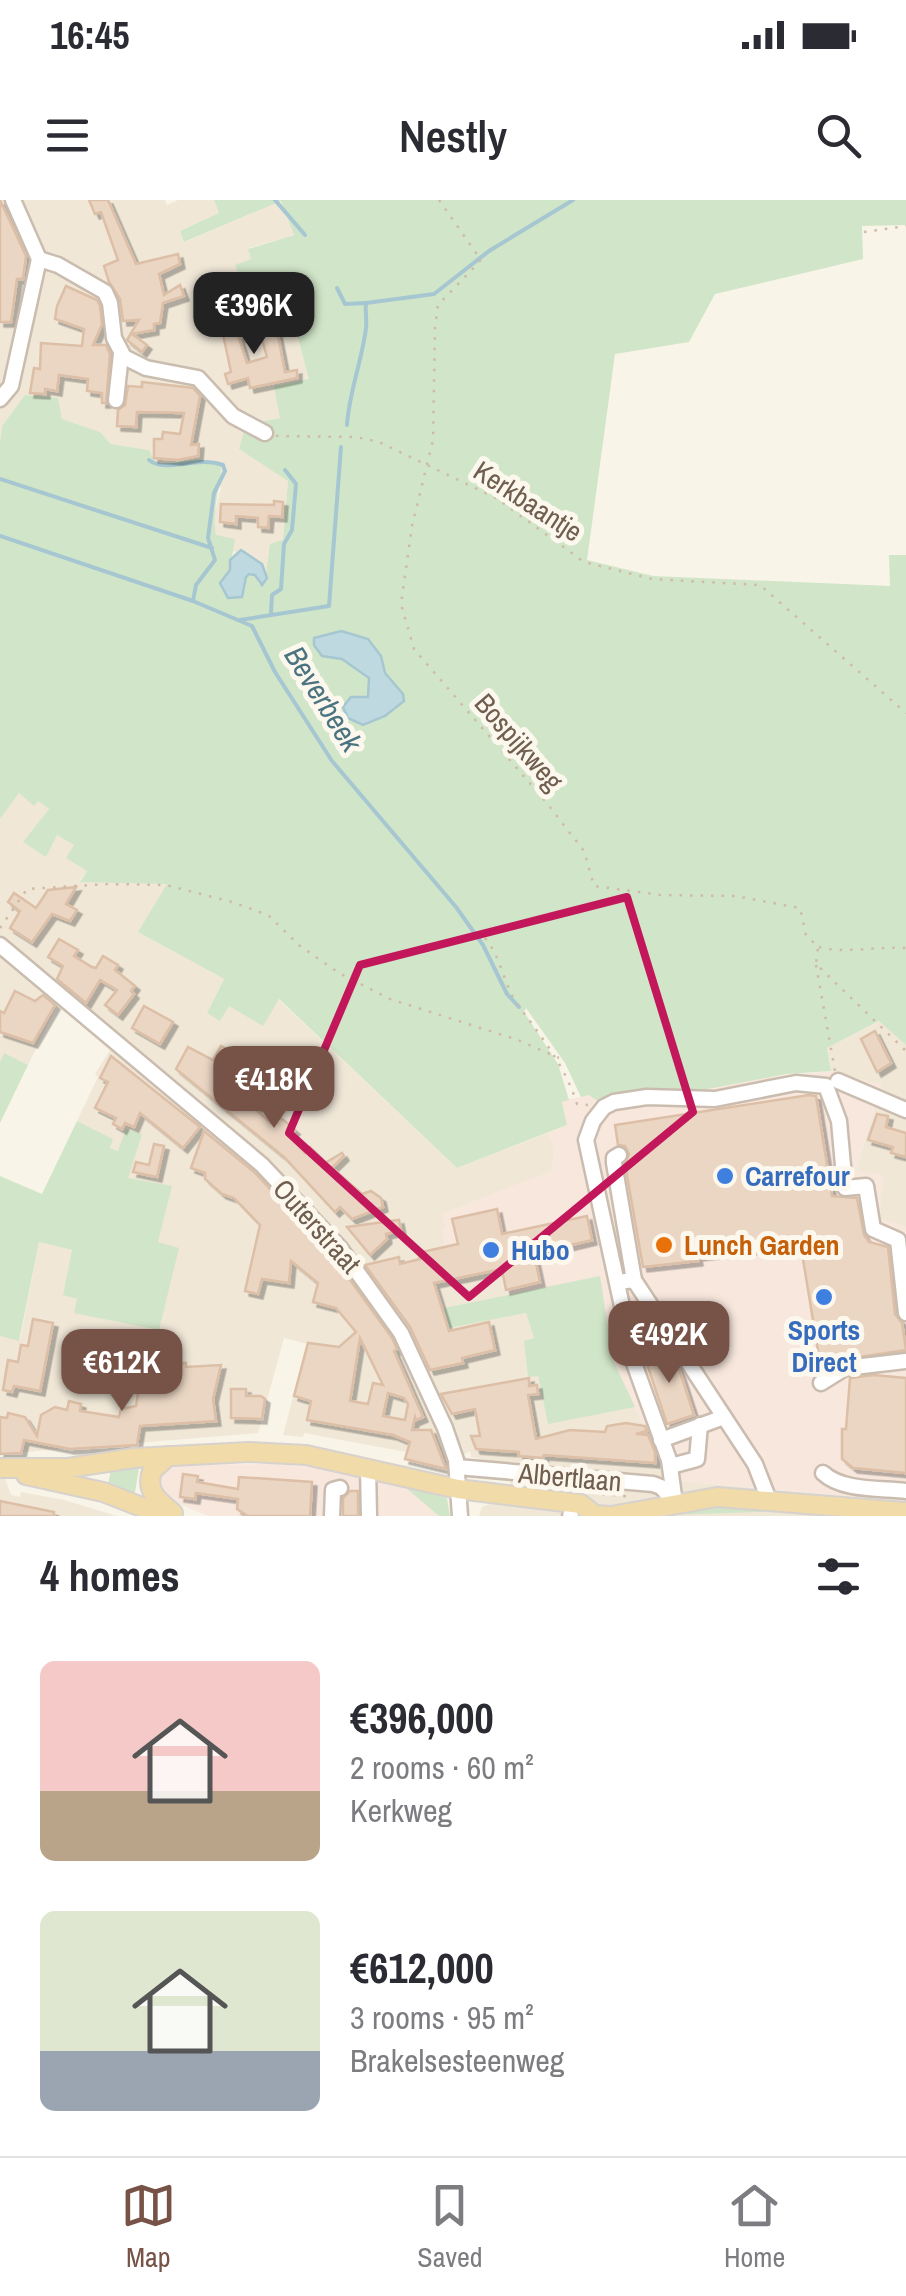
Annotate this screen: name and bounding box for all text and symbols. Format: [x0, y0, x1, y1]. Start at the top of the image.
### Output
text: 16:45 [50, 10, 130, 61]
text: Nestly [399, 105, 507, 166]
icon: menu [40, 108, 95, 163]
icon: search [811, 108, 866, 163]
pin: €396K [184, 272, 324, 357]
text: €396K [215, 283, 293, 326]
street label: Kerkbaantje [466, 452, 590, 550]
water label: Beverbeek [276, 638, 373, 760]
street label: Bospijkweg [466, 685, 572, 799]
pin: €418K [204, 1046, 344, 1131]
text: €418K [235, 1057, 313, 1100]
place label: Carrefour [745, 1157, 850, 1195]
marker: Carrefour [714, 1165, 736, 1187]
street label: Outerstraat [264, 1171, 370, 1281]
place label: Lunch Garden [684, 1226, 840, 1264]
place label: Hubo [511, 1231, 570, 1269]
marker: Lunch Garden [653, 1234, 675, 1256]
marker: Hubo [480, 1239, 502, 1261]
marker: Sports Direct [813, 1286, 835, 1308]
pin: €492K [599, 1301, 739, 1386]
place label: Sports Direct [788, 1311, 860, 1381]
text: €492K [630, 1312, 708, 1355]
pin: €612K [52, 1329, 192, 1414]
text: €612K [83, 1340, 161, 1383]
street label: Albertlaan [516, 1453, 623, 1500]
text: 4 homes [40, 1548, 180, 1604]
icon: filters [811, 1549, 866, 1604]
text: €396,000 [350, 1690, 494, 1746]
icon: home [120, 1701, 240, 1821]
text: 2 rooms · 60 m² [350, 1746, 534, 1789]
text: Kerkweg [350, 1789, 452, 1832]
text: €612,000 [350, 1940, 494, 1996]
icon: home [120, 1951, 240, 2071]
text: 3 rooms · 95 m² [350, 1996, 534, 2039]
text: Brakelsesteenweg [350, 2039, 564, 2082]
tab: Map [121, 2178, 176, 2276]
tab: Saved [417, 2178, 482, 2276]
tab: Home [724, 2178, 785, 2276]

